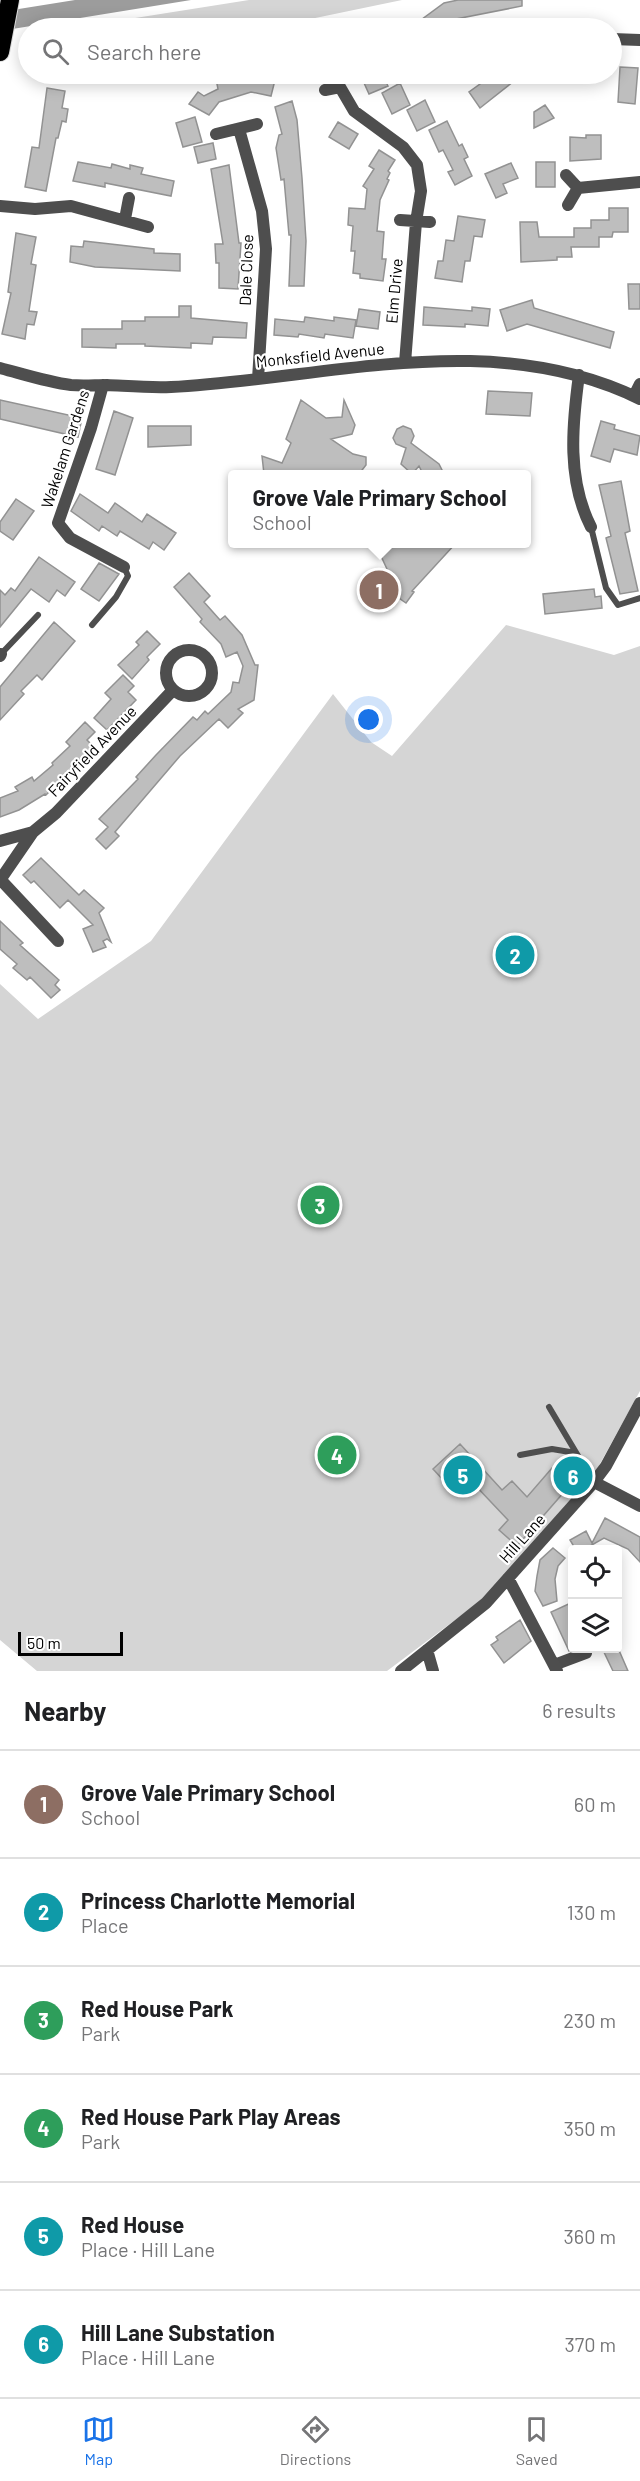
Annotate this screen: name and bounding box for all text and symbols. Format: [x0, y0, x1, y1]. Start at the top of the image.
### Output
search box [18, 18, 622, 84]
icon: search [39, 35, 72, 68]
text: Search here [87, 38, 201, 64]
street label: Dale Close [235, 234, 256, 306]
street label: Elm Drive [381, 258, 406, 324]
street label: Monksfield Avenue [255, 338, 385, 371]
street label: Wakelam Gardens [36, 387, 93, 510]
popup [228, 470, 531, 548]
text: Grove Vale Primary School [252, 484, 507, 510]
text: School [252, 510, 312, 534]
pin: 1 [360, 568, 398, 612]
street label: Fairyfield Avenue [43, 701, 140, 800]
your location [354, 705, 383, 734]
pin: 2 [496, 932, 534, 978]
pin: 3 [300, 1182, 340, 1228]
pin: 4 [318, 1432, 356, 1478]
pin: 5 [444, 1452, 482, 1498]
pin: 6 [554, 1454, 592, 1498]
street label: Hill Lane [495, 1509, 549, 1566]
map controls [568, 1545, 622, 1653]
button: locate [568, 1545, 622, 1599]
button: layers [568, 1599, 622, 1653]
scale bar [18, 1629, 123, 1656]
text: 50 m [27, 1633, 61, 1652]
text: Nearby [24, 1695, 106, 1726]
text: 6 results [542, 1698, 616, 1722]
text: Grove Vale Primary School [81, 1779, 335, 1805]
text: 1 [40, 1792, 47, 1816]
text: 60 m [574, 1792, 616, 1816]
text: School [81, 1805, 140, 1829]
text: Princess Charlotte Memorial [81, 1887, 355, 1913]
text: 2 [38, 1900, 49, 1924]
text: 130 m [567, 1900, 616, 1924]
text: Place [81, 1913, 129, 1937]
text: Red House Park [81, 1995, 233, 2021]
text: 3 [38, 2008, 49, 2032]
text: 230 m [563, 2008, 616, 2032]
text: Park [81, 2021, 120, 2045]
text: Red House Park Play Areas [81, 2103, 341, 2129]
text: 4 [37, 2116, 50, 2140]
text: 350 m [564, 2116, 616, 2140]
text: Park [81, 2129, 120, 2153]
text: Red House [81, 2211, 184, 2237]
text: 5 [38, 2224, 49, 2248]
text: 360 m [564, 2224, 616, 2248]
text: Place · Hill Lane [81, 2237, 215, 2261]
text: Hill Lane Substation [81, 2319, 275, 2345]
text: 6 [38, 2332, 49, 2356]
text: 370 m [564, 2332, 616, 2356]
text: Place · Hill Lane [81, 2345, 215, 2369]
tab: Map [82, 2413, 115, 2468]
tab: Directions [280, 2413, 351, 2468]
tab: Saved [516, 2413, 558, 2468]

